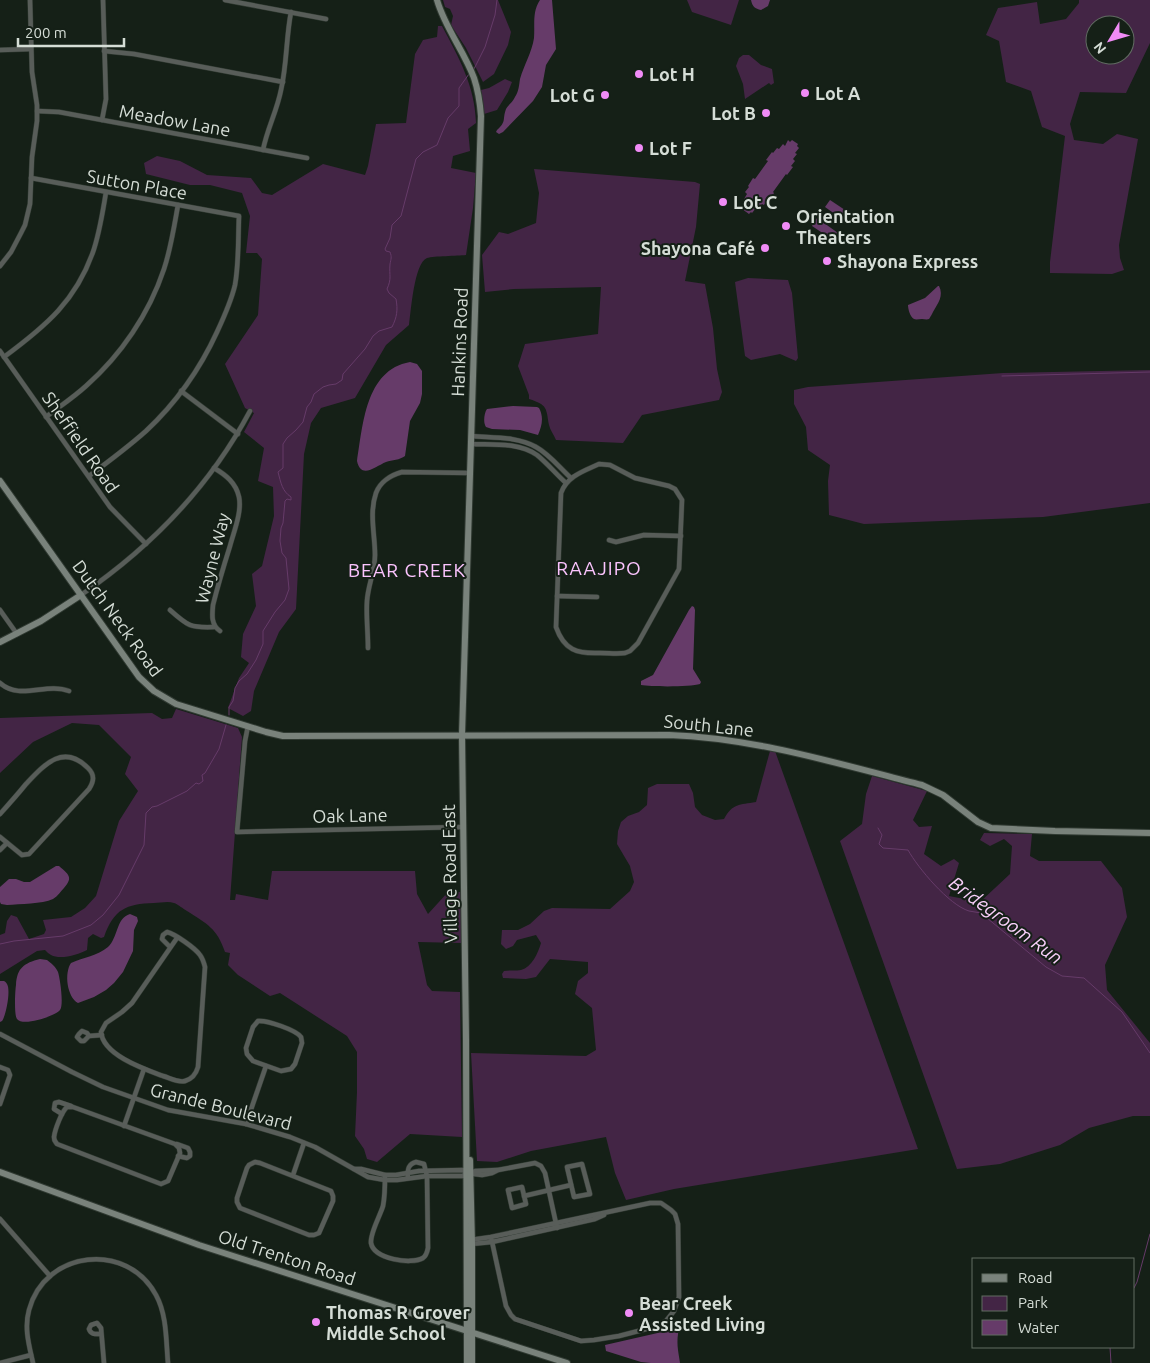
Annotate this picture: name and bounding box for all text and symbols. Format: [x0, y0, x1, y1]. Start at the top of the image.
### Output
scale bar [18, 15, 124, 47]
north arrow [1085, 15, 1135, 65]
text: 200 m [25, 24, 67, 41]
text: N [1090, 39, 1109, 57]
place label: Lot H [649, 64, 695, 84]
marker: Lot H [633, 68, 645, 80]
place label: Lot A [815, 83, 861, 103]
place label: Lot G [550, 85, 595, 105]
marker: Lot A [799, 87, 811, 99]
marker: Lot G [599, 89, 611, 101]
street label: Meadow Lane [118, 100, 232, 140]
place label: Lot B [711, 103, 756, 123]
marker: Lot B [760, 107, 772, 119]
place label: Lot F [649, 138, 692, 158]
marker: Lot F [633, 142, 645, 154]
street label: Sutton Place [85, 165, 189, 203]
place label: Lot C [733, 192, 778, 212]
marker: Lot C [717, 196, 729, 208]
place label: Orientation Theaters [796, 206, 895, 247]
marker: Orientation Theaters [780, 220, 792, 232]
place label: Shayona Café [641, 238, 755, 258]
marker: Shayona Café [759, 242, 771, 254]
place label: Shayona Express [837, 251, 978, 271]
marker: Shayona Express [821, 255, 833, 267]
street label: Hankins Road [447, 287, 471, 397]
street label: Sheffield Road [39, 388, 123, 496]
street label: Wayne Way [191, 510, 233, 605]
street label: Dutch Neck Road [69, 556, 167, 680]
district label: RAAJIPO [556, 557, 642, 579]
district label: BEAR CREEK [348, 559, 466, 581]
street label: South Lane [663, 710, 755, 740]
street label: Oak Lane [312, 804, 388, 826]
street label: Village Road East [438, 804, 460, 944]
water label: Bridegroom Run [945, 872, 1067, 968]
street label: Grande Boulevard [148, 1079, 294, 1133]
street label: Old Trenton Road [216, 1225, 358, 1289]
legend [972, 1258, 1135, 1348]
text: Road [1018, 1269, 1053, 1286]
place label: Bear Creek Assisted Living [639, 1293, 766, 1334]
text: Park [1018, 1294, 1048, 1311]
place label: Thomas R Grover Middle School [326, 1302, 470, 1343]
marker: Bear Creek Assisted Living [623, 1307, 635, 1319]
marker: Thomas R Grover Middle School [310, 1316, 322, 1328]
text: Water [1018, 1319, 1059, 1336]

